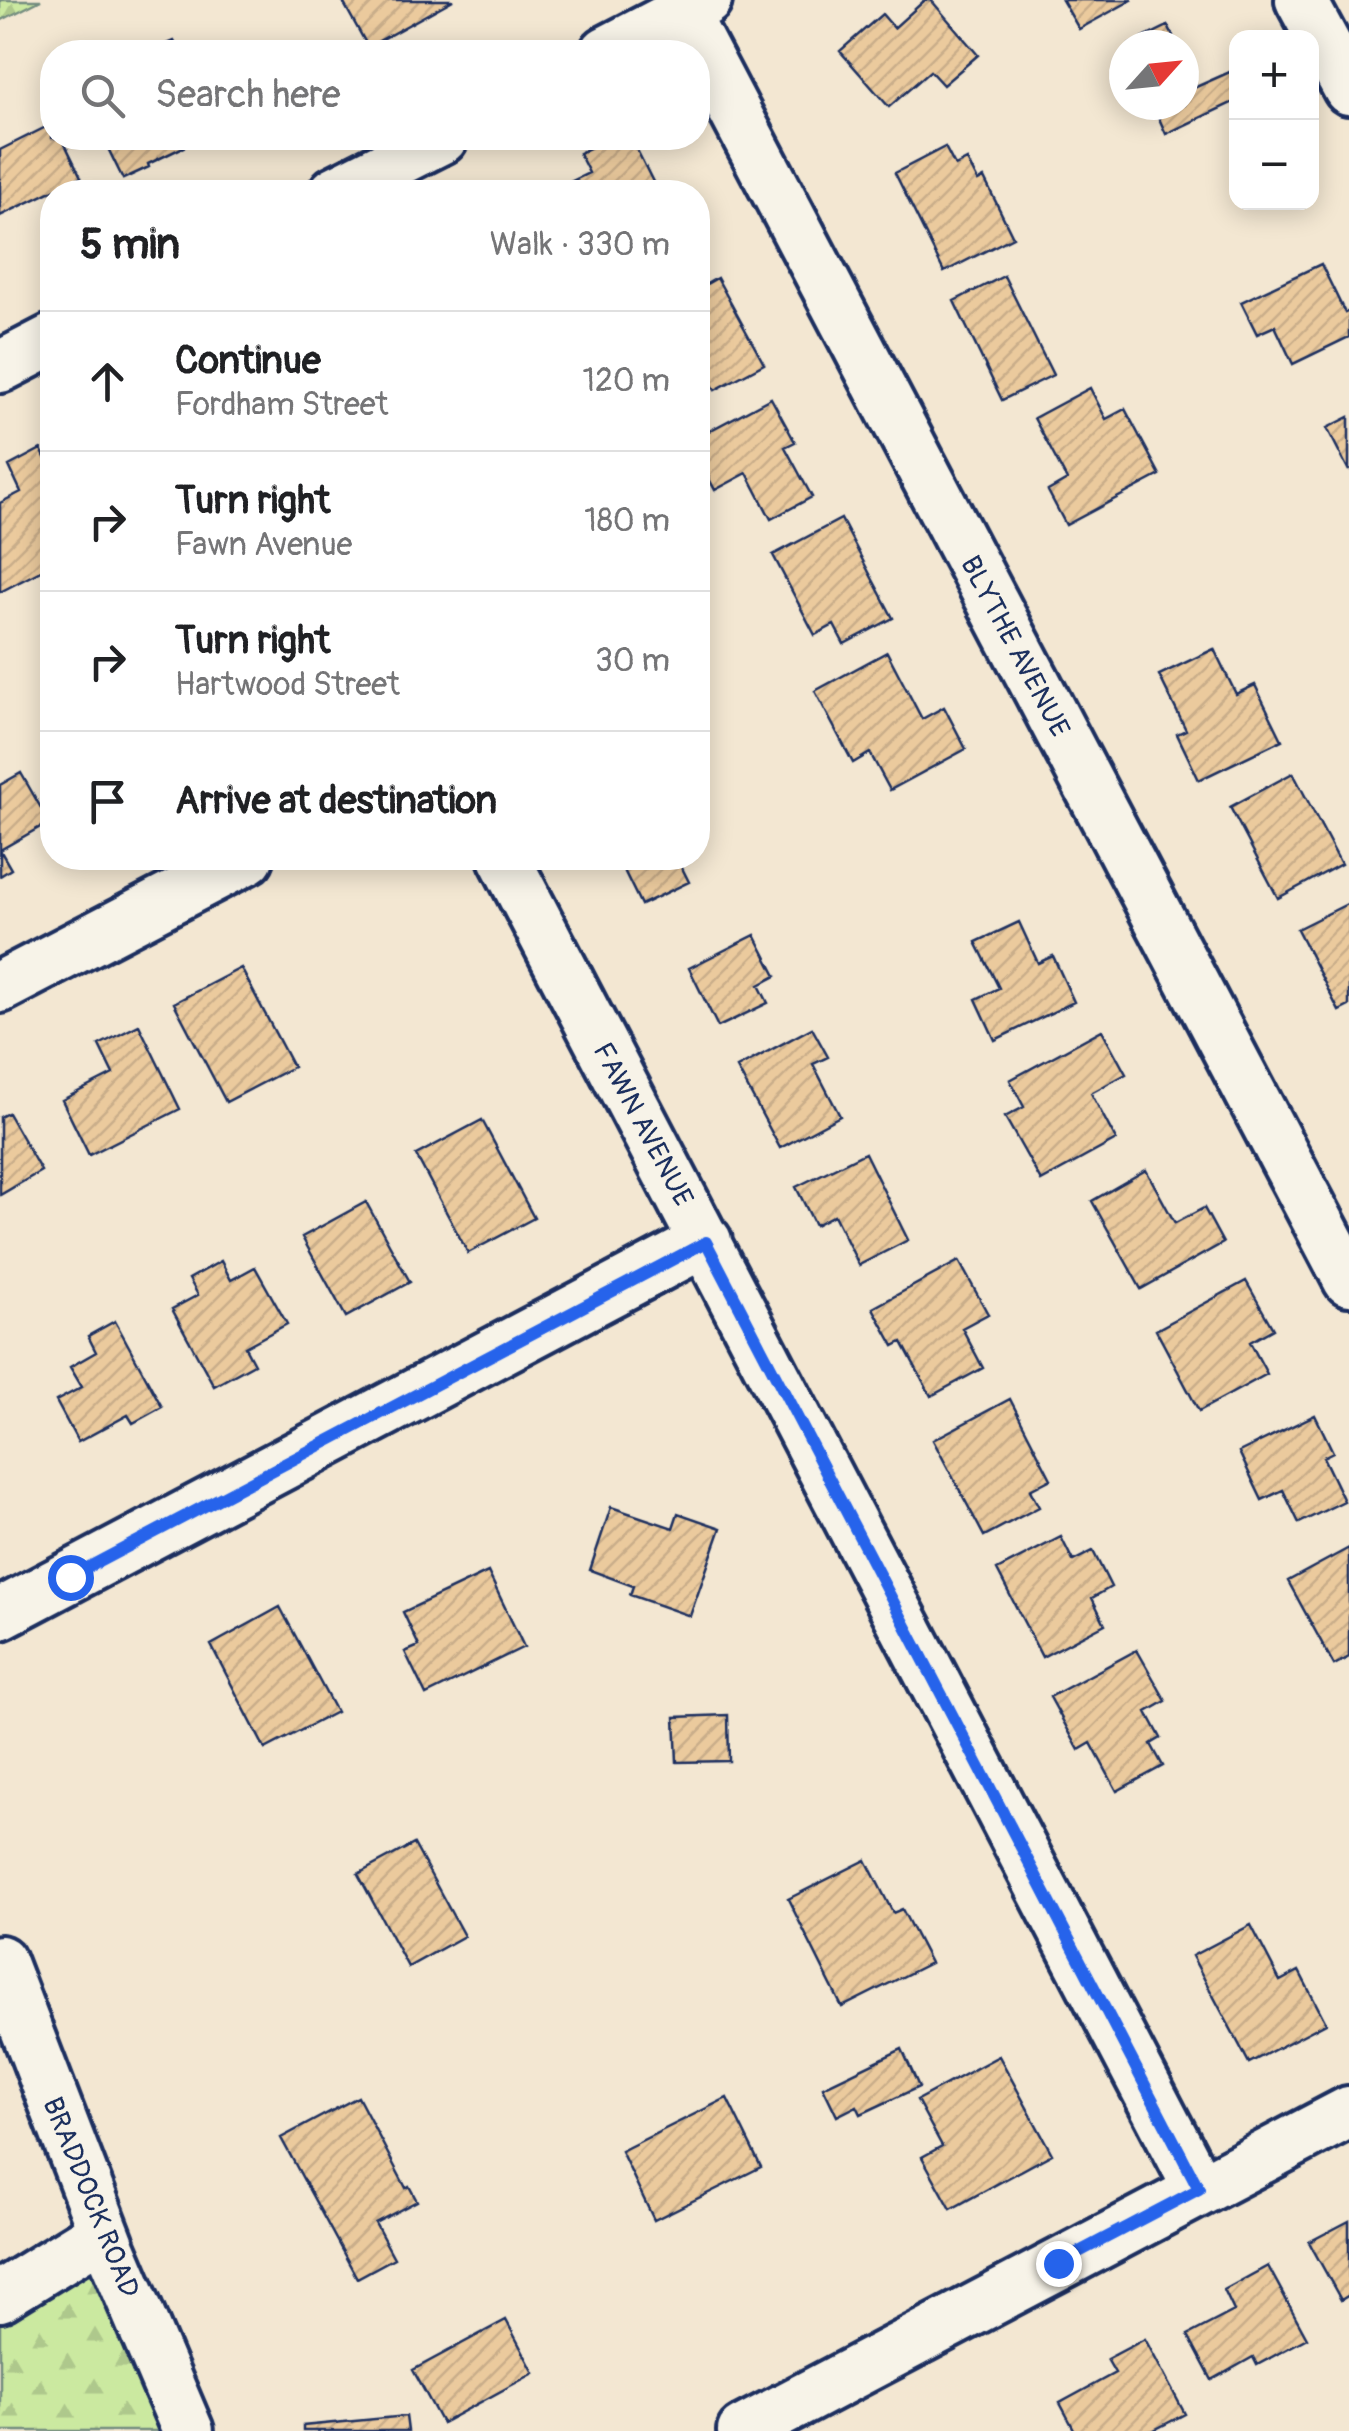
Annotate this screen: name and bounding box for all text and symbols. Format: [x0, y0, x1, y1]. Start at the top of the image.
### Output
north arrow [1109, 30, 1199, 120]
map controls [1229, 30, 1319, 210]
button: + [1229, 30, 1319, 120]
search box [40, 40, 710, 150]
icon: search [75, 68, 130, 123]
text: Search here [155, 71, 341, 119]
button: − [1229, 120, 1319, 210]
text: 5 min [80, 219, 180, 271]
text: Walk · 330 m [490, 225, 670, 265]
text: Continue [175, 337, 321, 385]
icon: ahead [80, 354, 135, 409]
text: 120 m [582, 361, 670, 401]
text: Fordham Street [175, 385, 388, 425]
text: Turn right [175, 477, 330, 525]
icon: right [80, 494, 135, 549]
text: 180 m [584, 501, 670, 541]
text: Fawn Avenue [175, 525, 352, 565]
street label: BLYTHE AVENUE [952, 550, 1077, 743]
text: Turn right [175, 617, 330, 665]
icon: right [80, 634, 135, 689]
text: 30 m [595, 641, 670, 681]
text: Hartwood Street [175, 665, 400, 705]
icon: arrive [80, 774, 135, 829]
text: Arrive at destination [175, 777, 497, 825]
street label: FAWN AVENUE [585, 1037, 701, 1213]
route start [48, 1555, 94, 1601]
street label: BRADDOCK ROAD [34, 2092, 147, 2303]
route end [1036, 2241, 1082, 2287]

